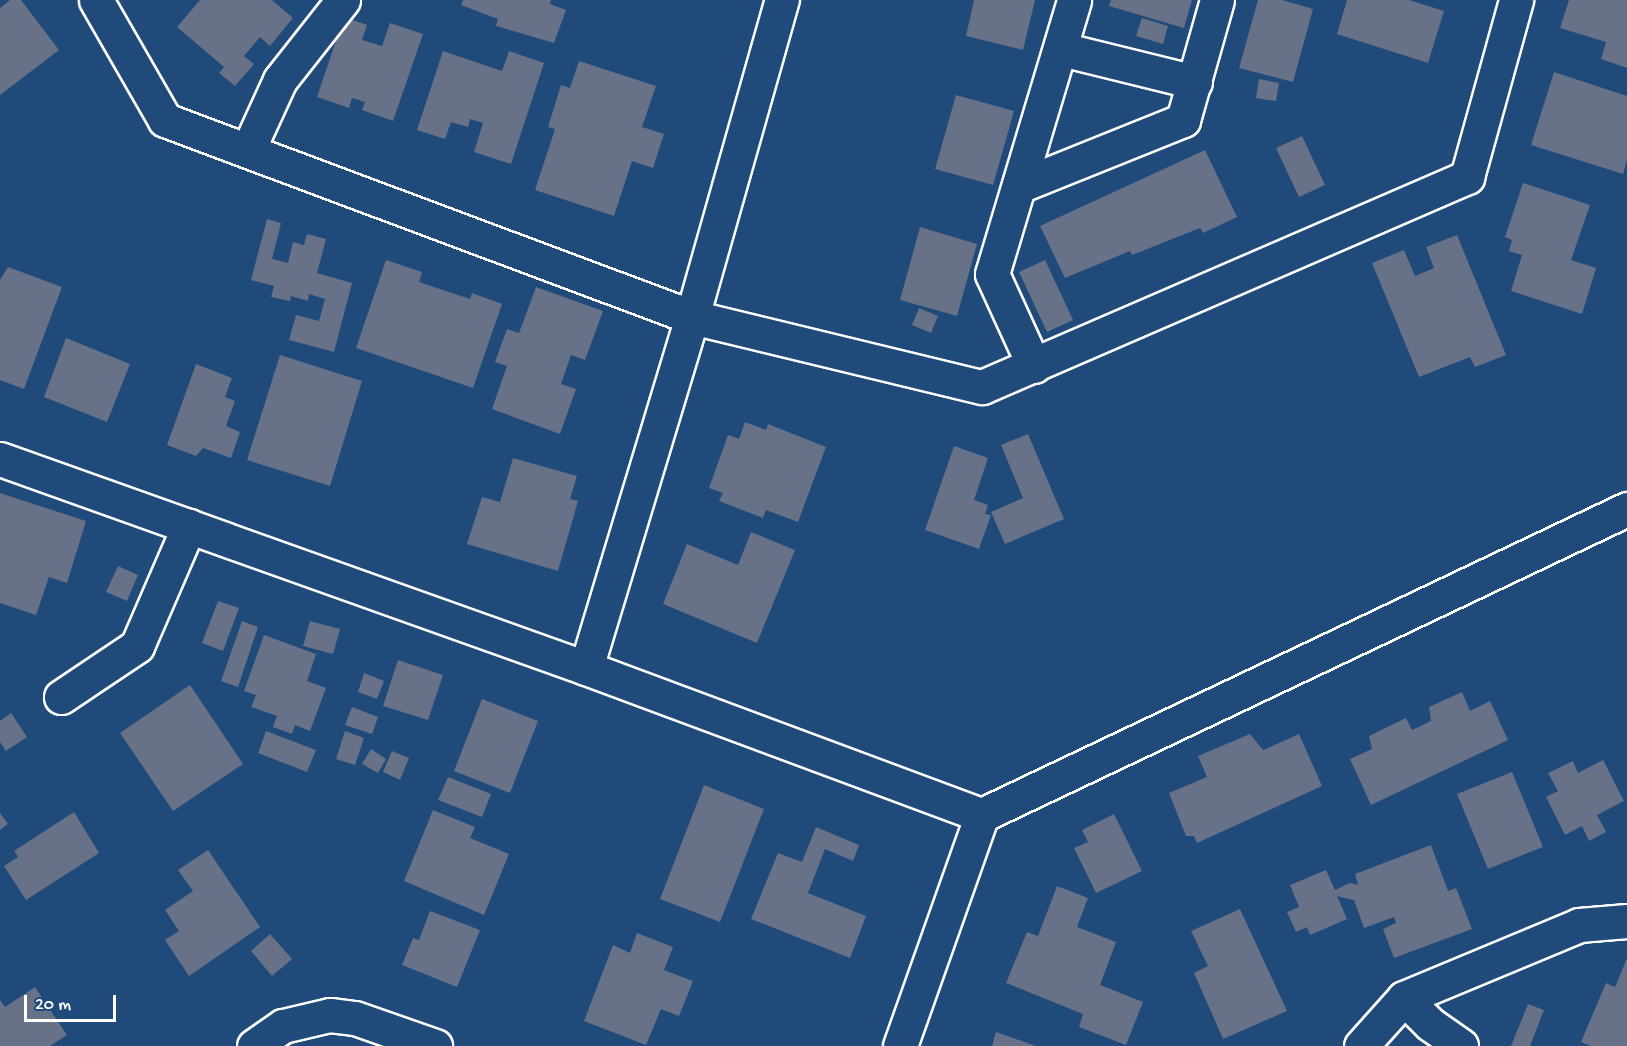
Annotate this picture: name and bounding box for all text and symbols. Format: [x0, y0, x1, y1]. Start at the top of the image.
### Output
scale bar [27, 983, 118, 1021]
text: 20 m [35, 995, 71, 1016]

